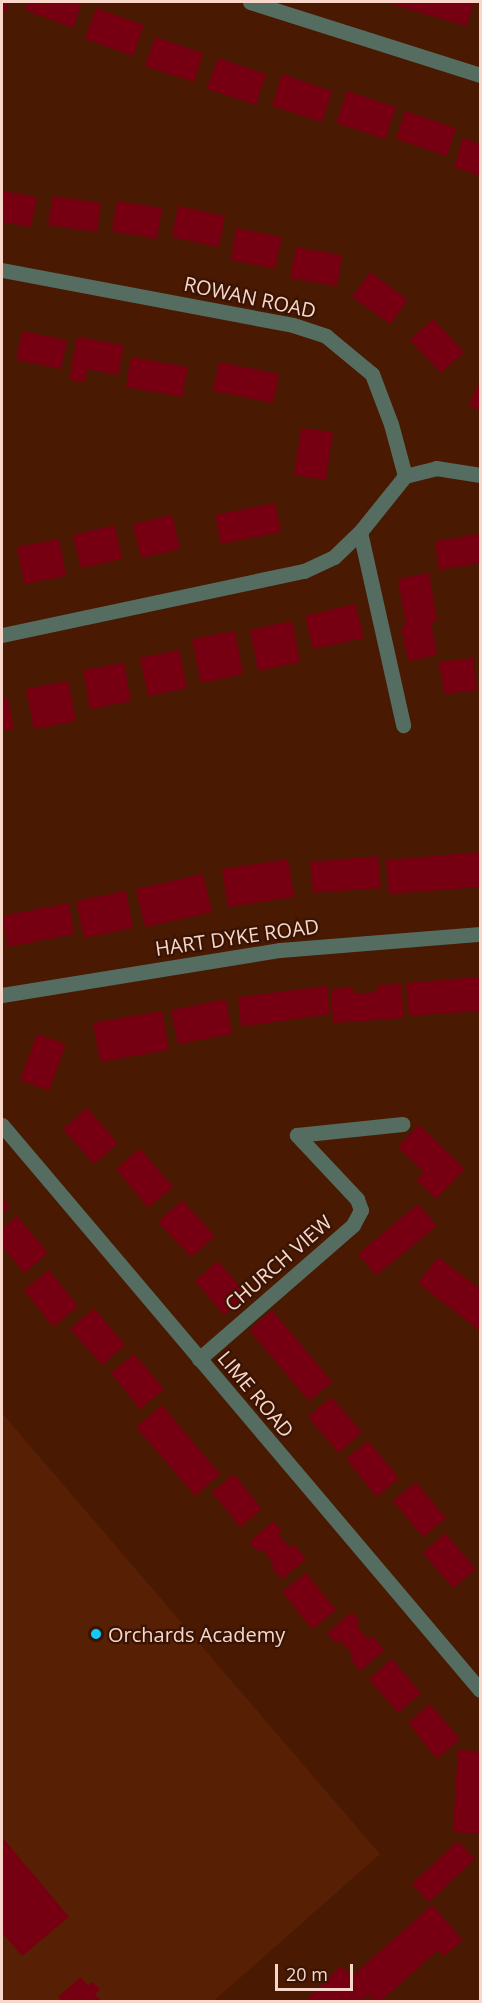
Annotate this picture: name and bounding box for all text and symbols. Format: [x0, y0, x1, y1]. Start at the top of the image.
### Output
street label: ROWAN ROAD [182, 271, 318, 323]
street label: HART DYKE ROAD [154, 914, 320, 960]
street label: CHURCH VIEW [220, 1210, 336, 1316]
street label: LIME ROAD [213, 1346, 299, 1442]
place label: Orchards Academy [108, 1622, 285, 1646]
marker: Orchards Academy [89, 1627, 103, 1641]
scale bar [278, 1952, 356, 1990]
text: 20 m [286, 1962, 328, 1986]

